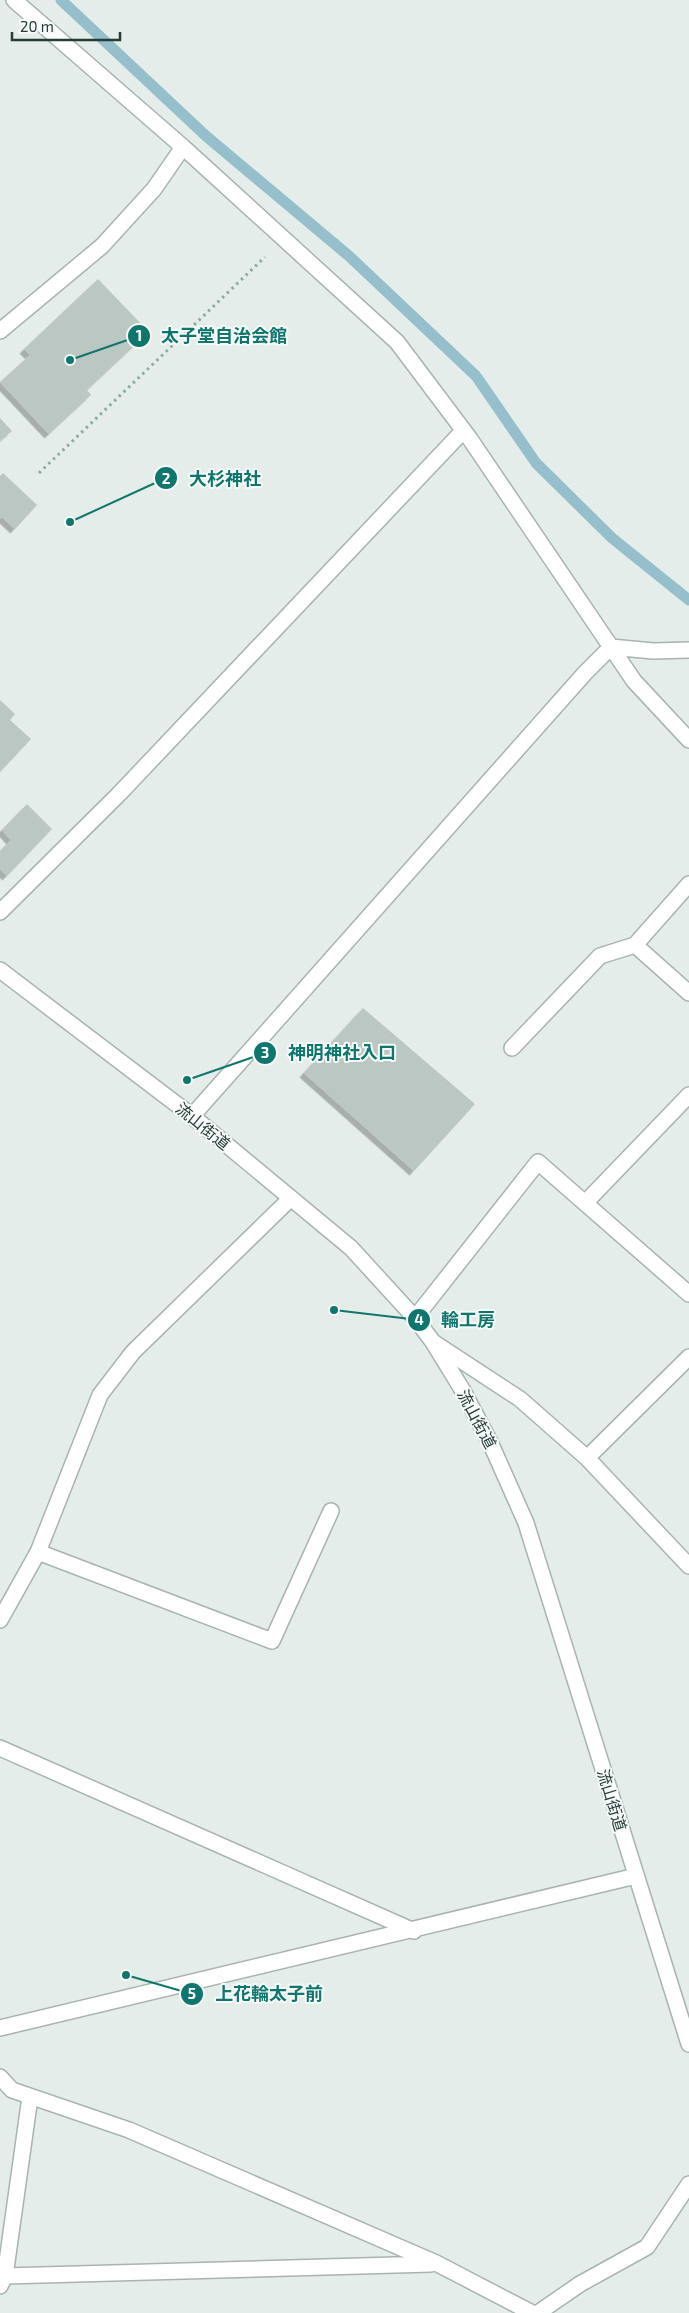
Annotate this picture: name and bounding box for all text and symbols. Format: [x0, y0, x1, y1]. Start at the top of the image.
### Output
scale bar [12, 10, 120, 42]
text: 20 m [20, 17, 54, 35]
callout: 太子堂自治会館 [126, 319, 297, 352]
text: 太子堂自治会館 [161, 324, 287, 346]
text: 1 [136, 326, 142, 344]
callout: 大杉神社 [154, 462, 271, 495]
text: 大杉神社 [189, 467, 261, 489]
text: 2 [162, 469, 171, 487]
callout: 神明神社入口 [253, 1036, 406, 1069]
text: 神明神社入口 [288, 1041, 396, 1063]
text: 3 [261, 1043, 269, 1061]
street label: 流山街道 [172, 1098, 234, 1153]
callout: 輪工房 [406, 1304, 505, 1337]
text: 輪工房 [441, 1308, 495, 1330]
text: 4 [414, 1310, 424, 1328]
street label: 流山街道 [454, 1386, 501, 1451]
street label: 流山街道 [594, 1766, 631, 1833]
callout: 上花輪太子前 [180, 1977, 333, 2010]
text: 上花輪太子前 [215, 1982, 323, 2004]
text: 5 [188, 1984, 196, 2002]

